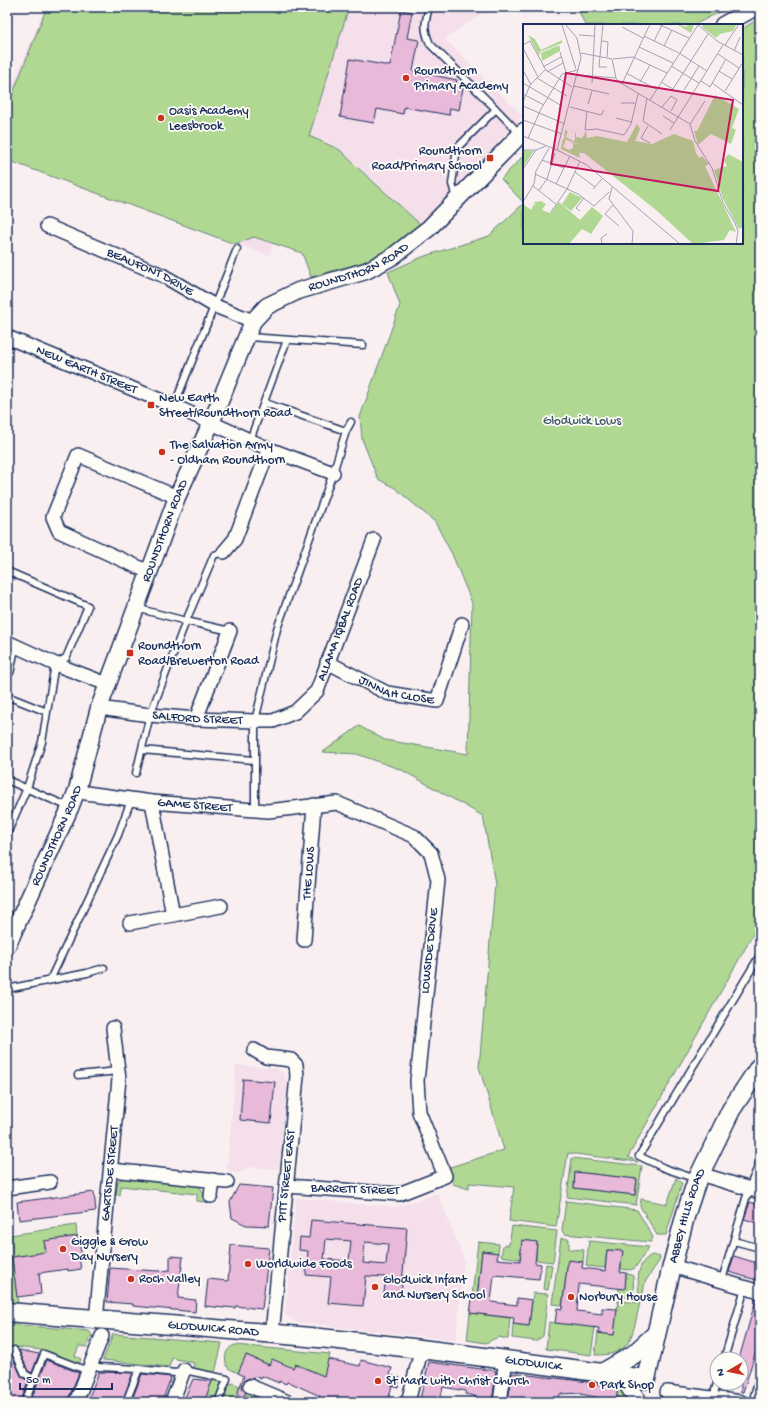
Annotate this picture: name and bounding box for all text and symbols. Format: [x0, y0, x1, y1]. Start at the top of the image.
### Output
inset map [523, 24, 743, 244]
place label: Roundthorn Primary Academy [413, 64, 509, 94]
marker: Roundthorn Primary Academy [401, 73, 411, 83]
place label: Oasis Academy Leesbrook [169, 104, 249, 134]
marker: Oasis Academy Leesbrook [156, 113, 166, 123]
place label: Roundthorn Road/Primary School [372, 144, 483, 174]
marker: Roundthorn Road/Primary School [485, 153, 495, 163]
street label: ROUNDTHORN ROAD [307, 239, 412, 295]
street label: BEAUFONT DRIVE [103, 244, 197, 300]
street label: NEW EARTH STREET [34, 342, 140, 398]
place label: New Earth Street/Roundthorn Road [159, 391, 293, 421]
marker: New Earth Street/Roundthorn Road [146, 400, 156, 410]
park label: Glodwick Lows [543, 414, 622, 429]
place label: The Salvation Army - Oldham Roundthorn [169, 438, 286, 468]
marker: The Salvation Army - Oldham Roundthorn [157, 447, 167, 457]
street label: ROUNDTHORN ROAD [139, 477, 192, 584]
street label: ALLAMA IQBAL ROAD [314, 575, 367, 683]
place label: Roundthorn Road/Brewerton Road [138, 639, 260, 669]
marker: Roundthorn Road/Brewerton Road [125, 648, 135, 658]
street label: JINNAH CLOSE [356, 672, 436, 708]
street label: SALFORD STREET [152, 708, 244, 728]
street label: ROUNDTHORN ROAD [28, 783, 85, 888]
street label: GAME STREET [157, 795, 234, 816]
street label: THE LOWS [299, 845, 318, 901]
street label: LOWSIDE DRIVE [418, 906, 442, 995]
street label: GARTSIDE STREET [98, 1124, 122, 1222]
street label: PITT STREET EAST [275, 1128, 299, 1224]
street label: ABBEY HILLS ROAD [666, 1166, 709, 1265]
street label: BARRETT STREET [310, 1181, 400, 1199]
place label: Giggle & Grow Day Nursery [70, 1235, 148, 1265]
marker: Giggle & Grow Day Nursery [58, 1244, 68, 1254]
place label: Worldwide Foods [256, 1257, 353, 1272]
marker: Worldwide Foods [243, 1259, 253, 1269]
place label: Roch Valley [139, 1272, 201, 1287]
place label: Glodwick Infant and Nursery School [383, 1273, 486, 1303]
marker: Roch Valley [126, 1274, 136, 1284]
marker: Glodwick Infant and Nursery School [370, 1282, 380, 1292]
place label: Norbury House [579, 1290, 658, 1305]
marker: Norbury House [566, 1292, 576, 1302]
street label: GLODWICK ROAD [167, 1317, 260, 1340]
north arrow [709, 1351, 749, 1391]
street label: GLODWICK [504, 1352, 565, 1375]
scale bar [20, 1365, 112, 1391]
text: N [715, 1368, 728, 1377]
text: 50 m [26, 1374, 51, 1388]
place label: St Mark with Christ Church [386, 1374, 529, 1389]
marker: St Mark with Christ Church [373, 1376, 383, 1386]
place label: Park Shop [599, 1378, 655, 1393]
marker: Park Shop [587, 1380, 597, 1390]

